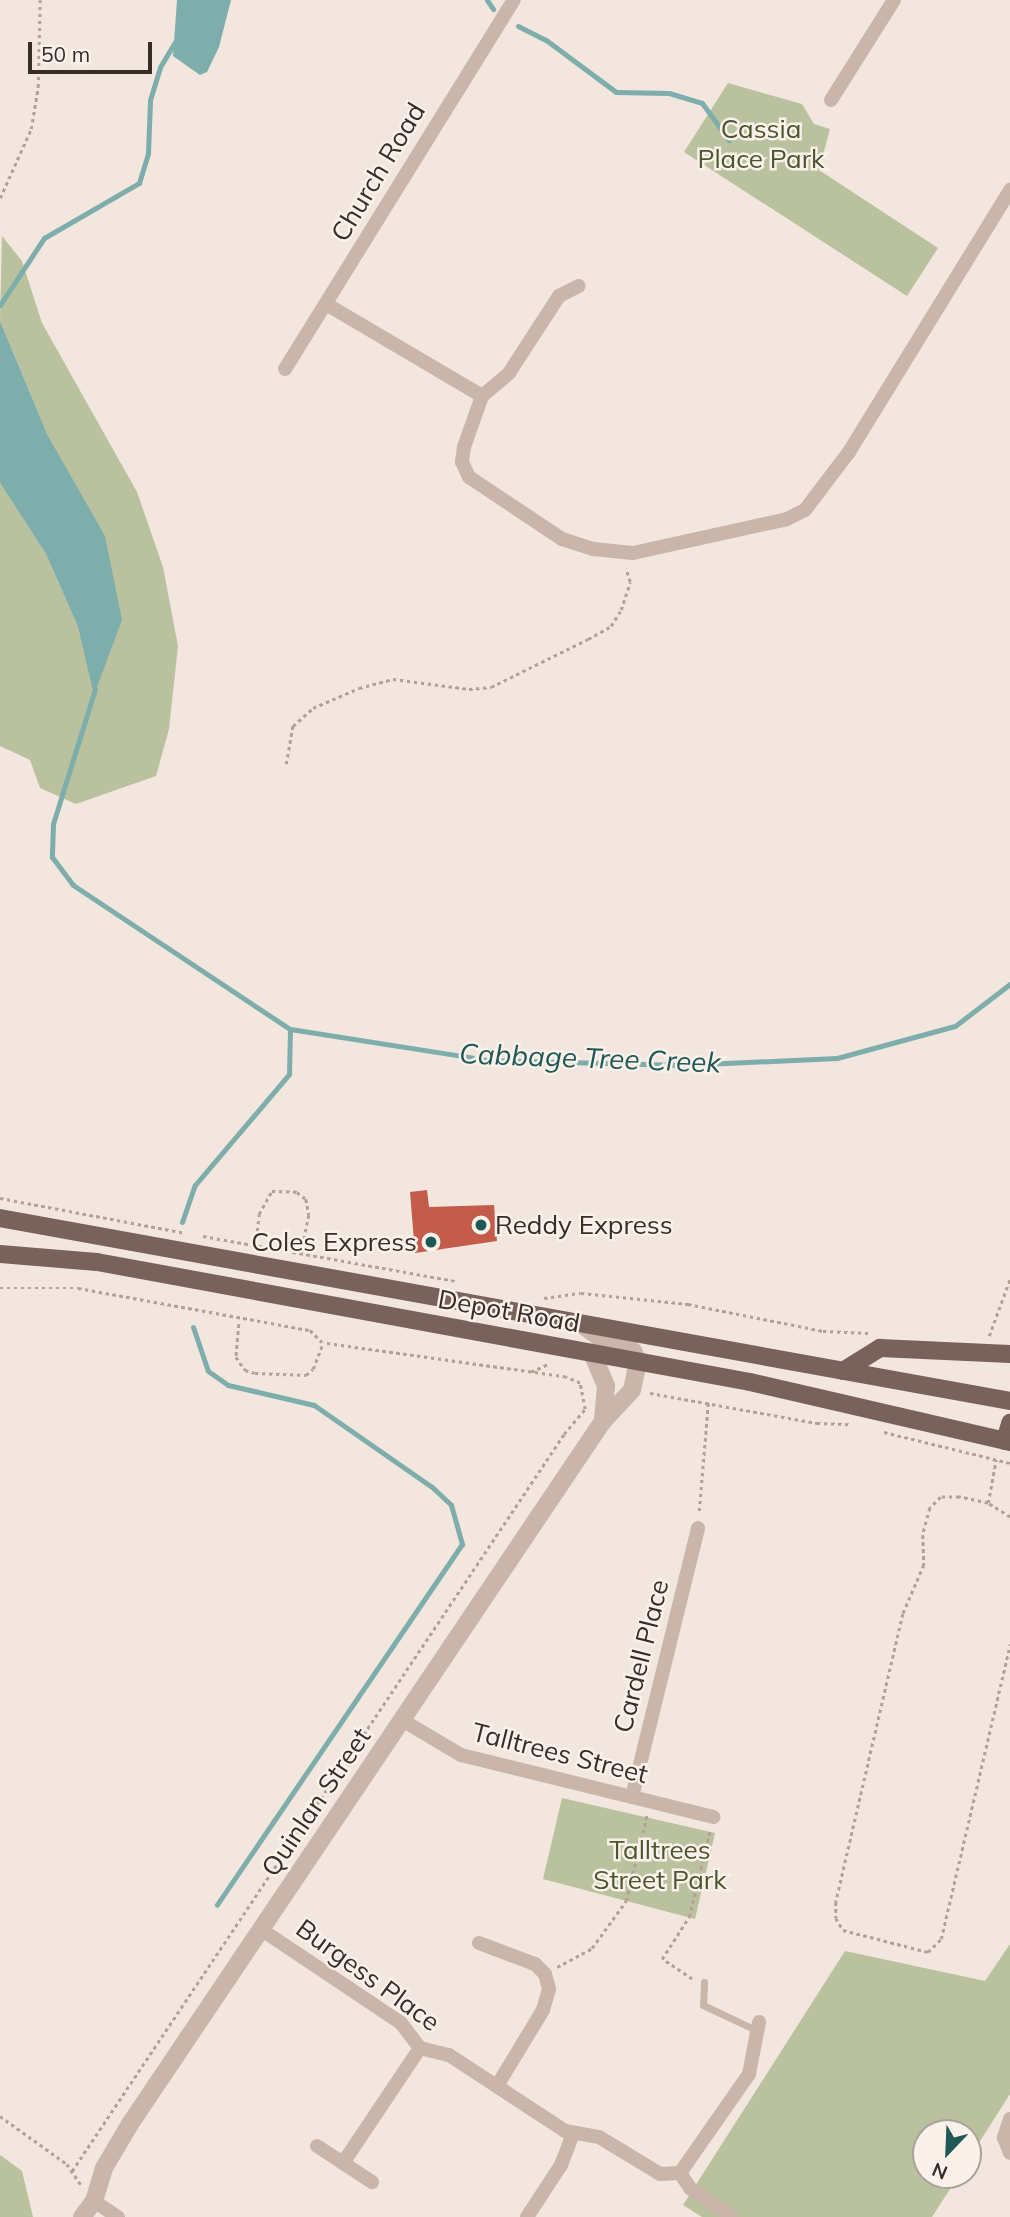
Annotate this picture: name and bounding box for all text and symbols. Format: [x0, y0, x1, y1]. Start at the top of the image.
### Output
scale bar [32, 28, 156, 72]
text: 50 m [41, 41, 90, 67]
street label: Church Road [324, 97, 432, 247]
park label: Cassia Place Park [698, 113, 824, 174]
water label: Cabbage Tree Creek [459, 1037, 721, 1079]
place label: Reddy Express [495, 1209, 673, 1241]
marker: Reddy Express [473, 1217, 489, 1233]
place label: Coles Express [251, 1226, 417, 1258]
marker: Coles Express [423, 1234, 439, 1250]
street label: Depot Road [436, 1283, 582, 1339]
street label: Cardell Place [607, 1576, 675, 1736]
street label: Talltrees Street [469, 1716, 651, 1790]
street label: Quinlan Street [255, 1722, 377, 1882]
park label: Talltrees Street Park [593, 1834, 727, 1896]
street label: Burgess Place [290, 1912, 446, 2038]
north arrow [912, 2119, 982, 2189]
text: N [928, 2158, 951, 2185]

